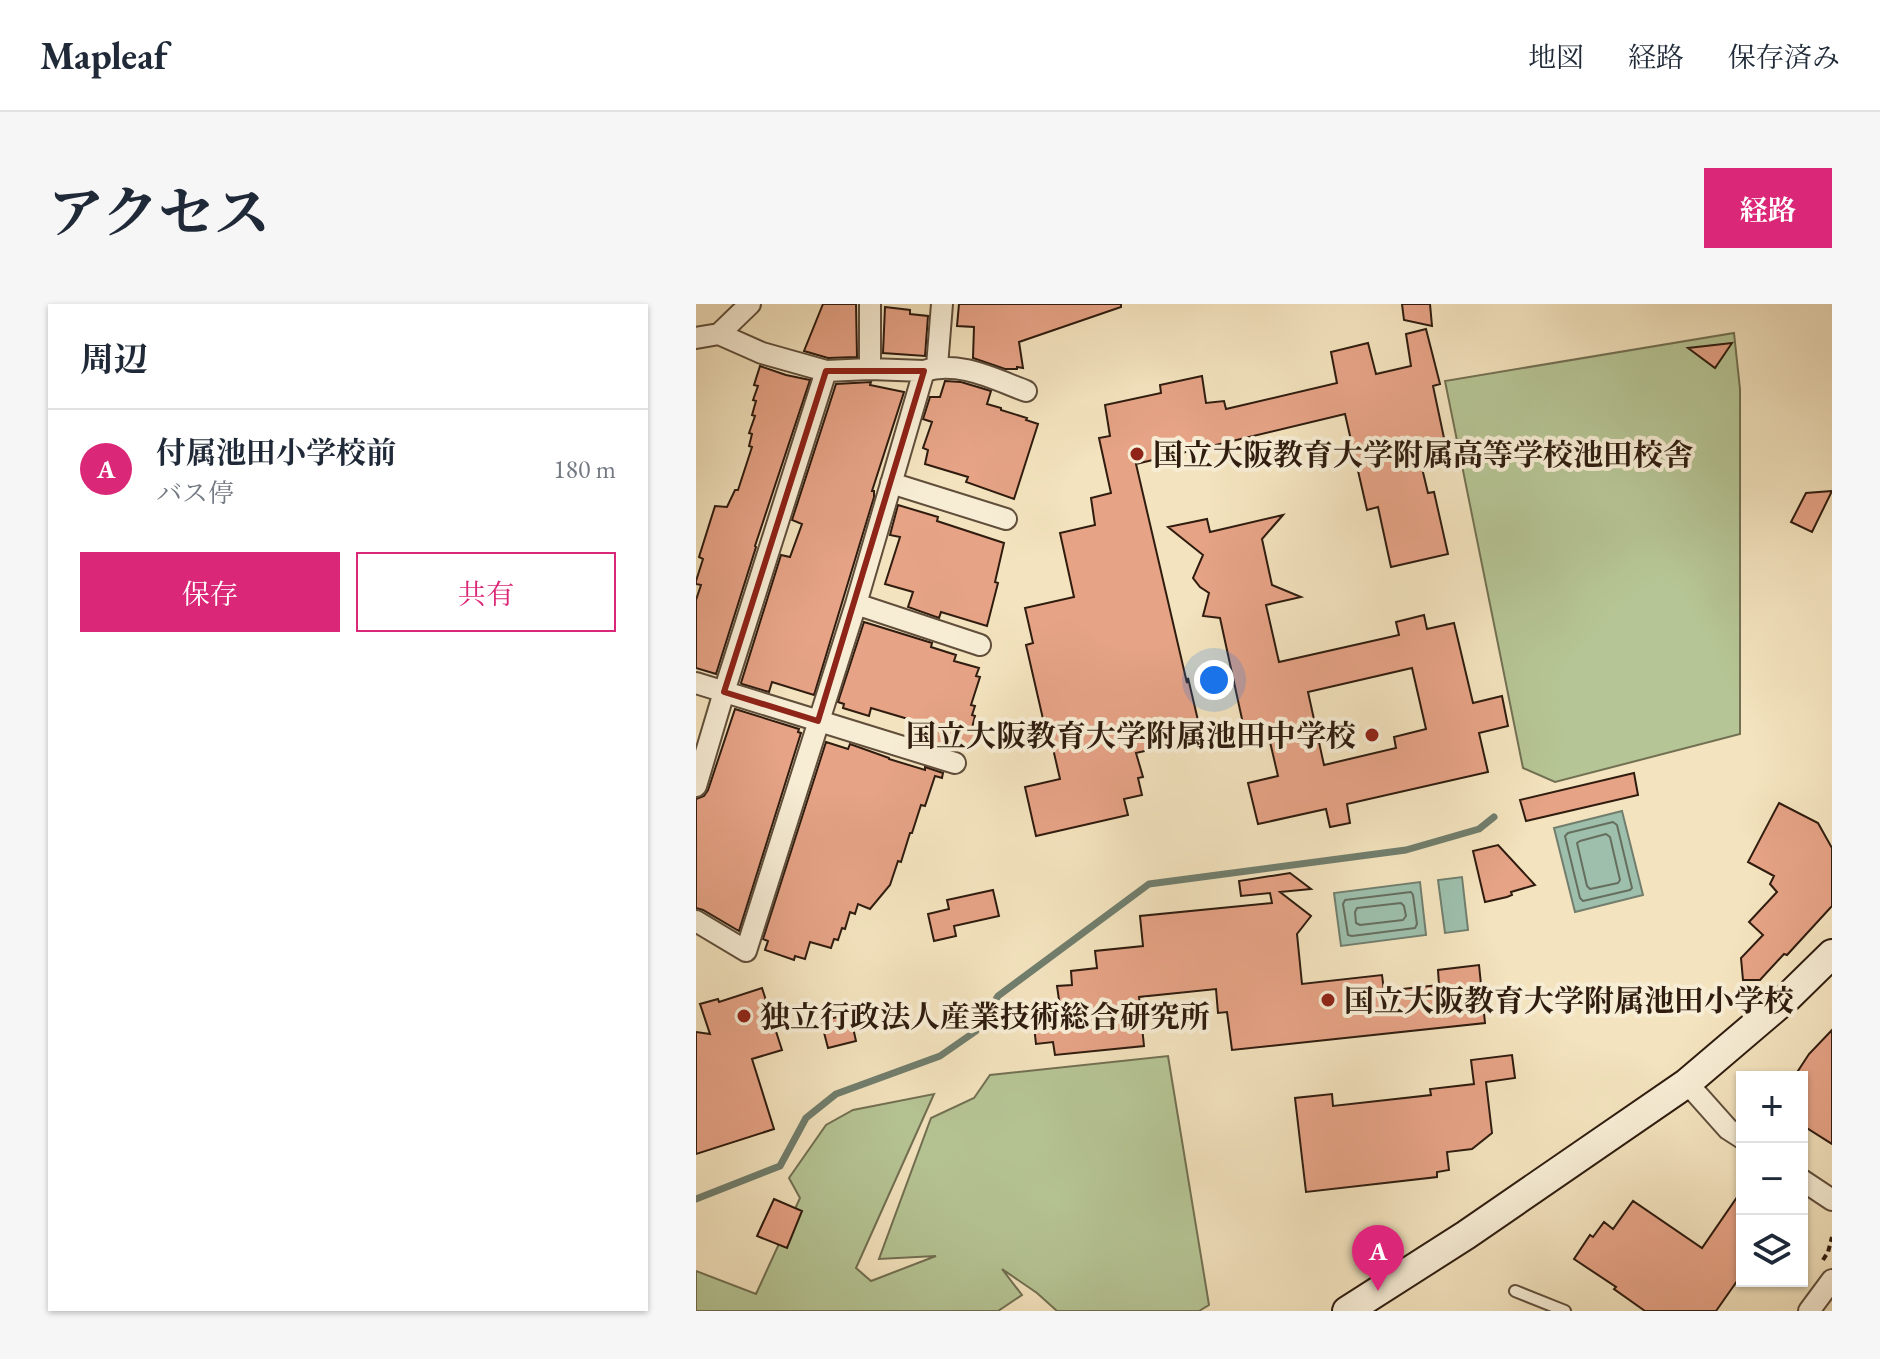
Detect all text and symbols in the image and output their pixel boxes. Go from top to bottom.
text: Mapleaf [40,31,167,80]
text: 地図 [1528,39,1584,75]
text: 経路 [1628,39,1684,75]
text: 保存済み [1728,39,1840,75]
button: 経路 [1704,168,1832,248]
text: アクセス [48,176,270,249]
text: 周辺 [80,337,148,381]
text: 付属池田小学校前 [156,433,396,472]
place label: 国立大阪教育大学附属高等学校池田校舎 [1153,435,1693,474]
marker: 国立大阪教育大学附属高等学校池田校舎 [1128,445,1146,463]
text: A [97,452,115,486]
text: 180 m [553,452,616,486]
text: バス停 [156,476,234,510]
button: 保存 [80,552,340,632]
button: 共有 [356,552,616,632]
your location [1194,660,1234,700]
place label: 国立大阪教育大学附属池田中学校 [906,716,1356,755]
marker: 国立大阪教育大学附属池田中学校 [1363,726,1381,744]
place label: 国立大阪教育大学附属池田小学校 [1344,981,1794,1020]
marker: 国立大阪教育大学附属池田小学校 [1319,991,1337,1009]
place label: 独立行政法人産業技術総合研究所 [760,997,1210,1036]
marker: 独立行政法人産業技術総合研究所 [735,1007,753,1025]
map controls [1736,1071,1808,1287]
button: + [1736,1071,1808,1143]
button: − [1736,1143,1808,1215]
button: layers [1736,1215,1808,1287]
pin: A [1352,1225,1404,1291]

